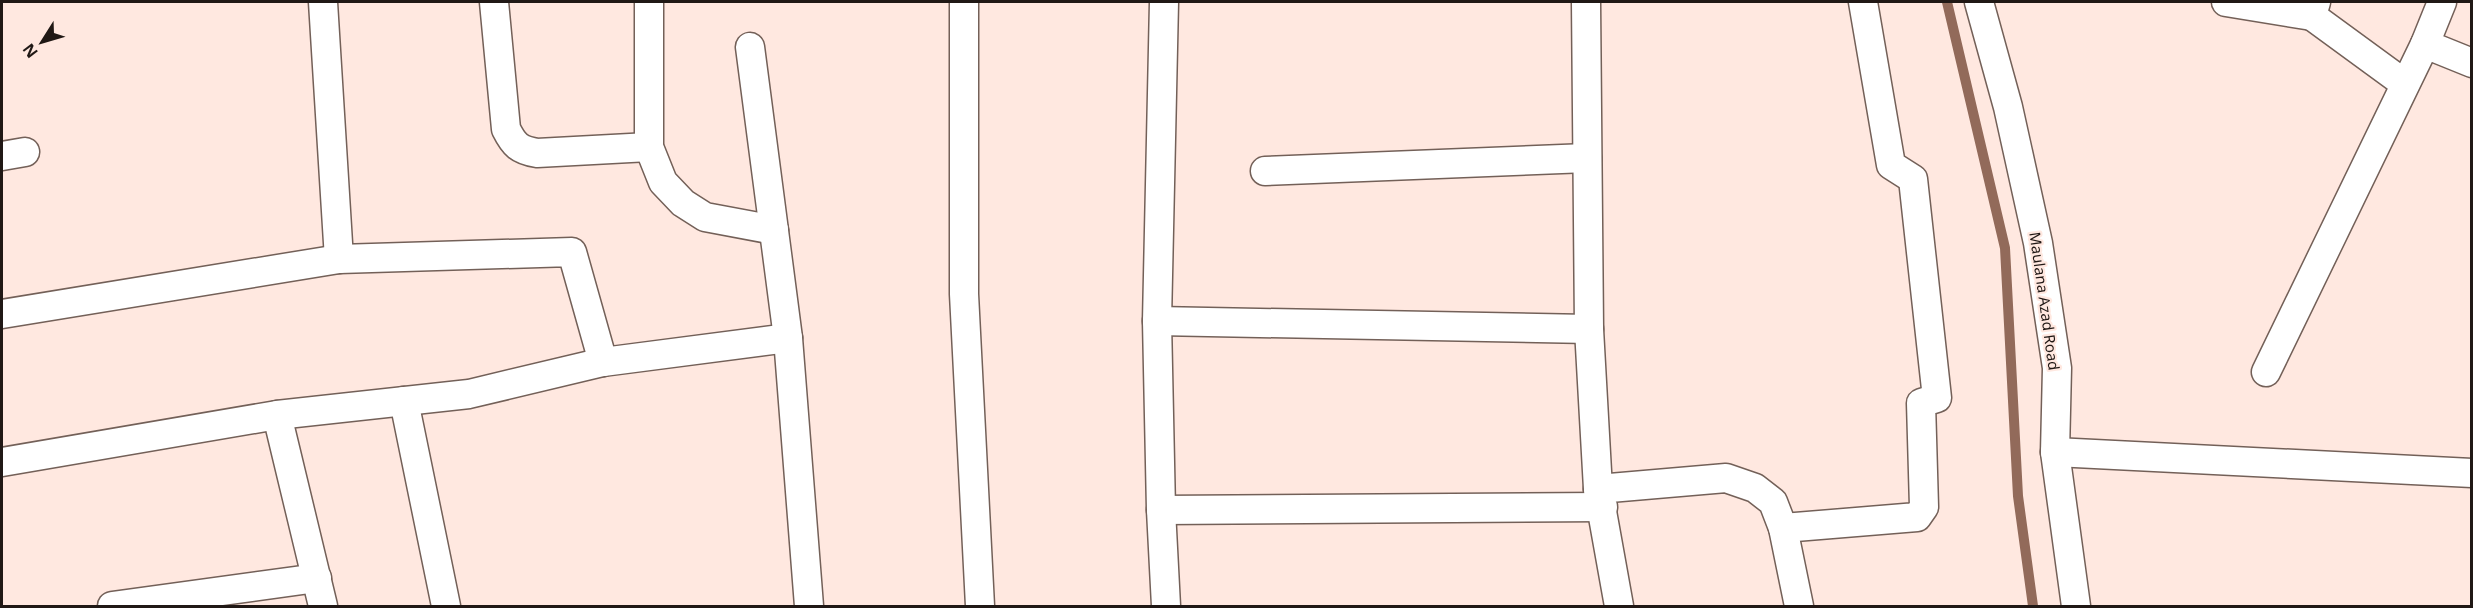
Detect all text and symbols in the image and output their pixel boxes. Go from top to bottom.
north arrow [12,12,72,72]
text: N [17,39,43,63]
street label: Maulana Azad Road [2025,231,2065,371]

